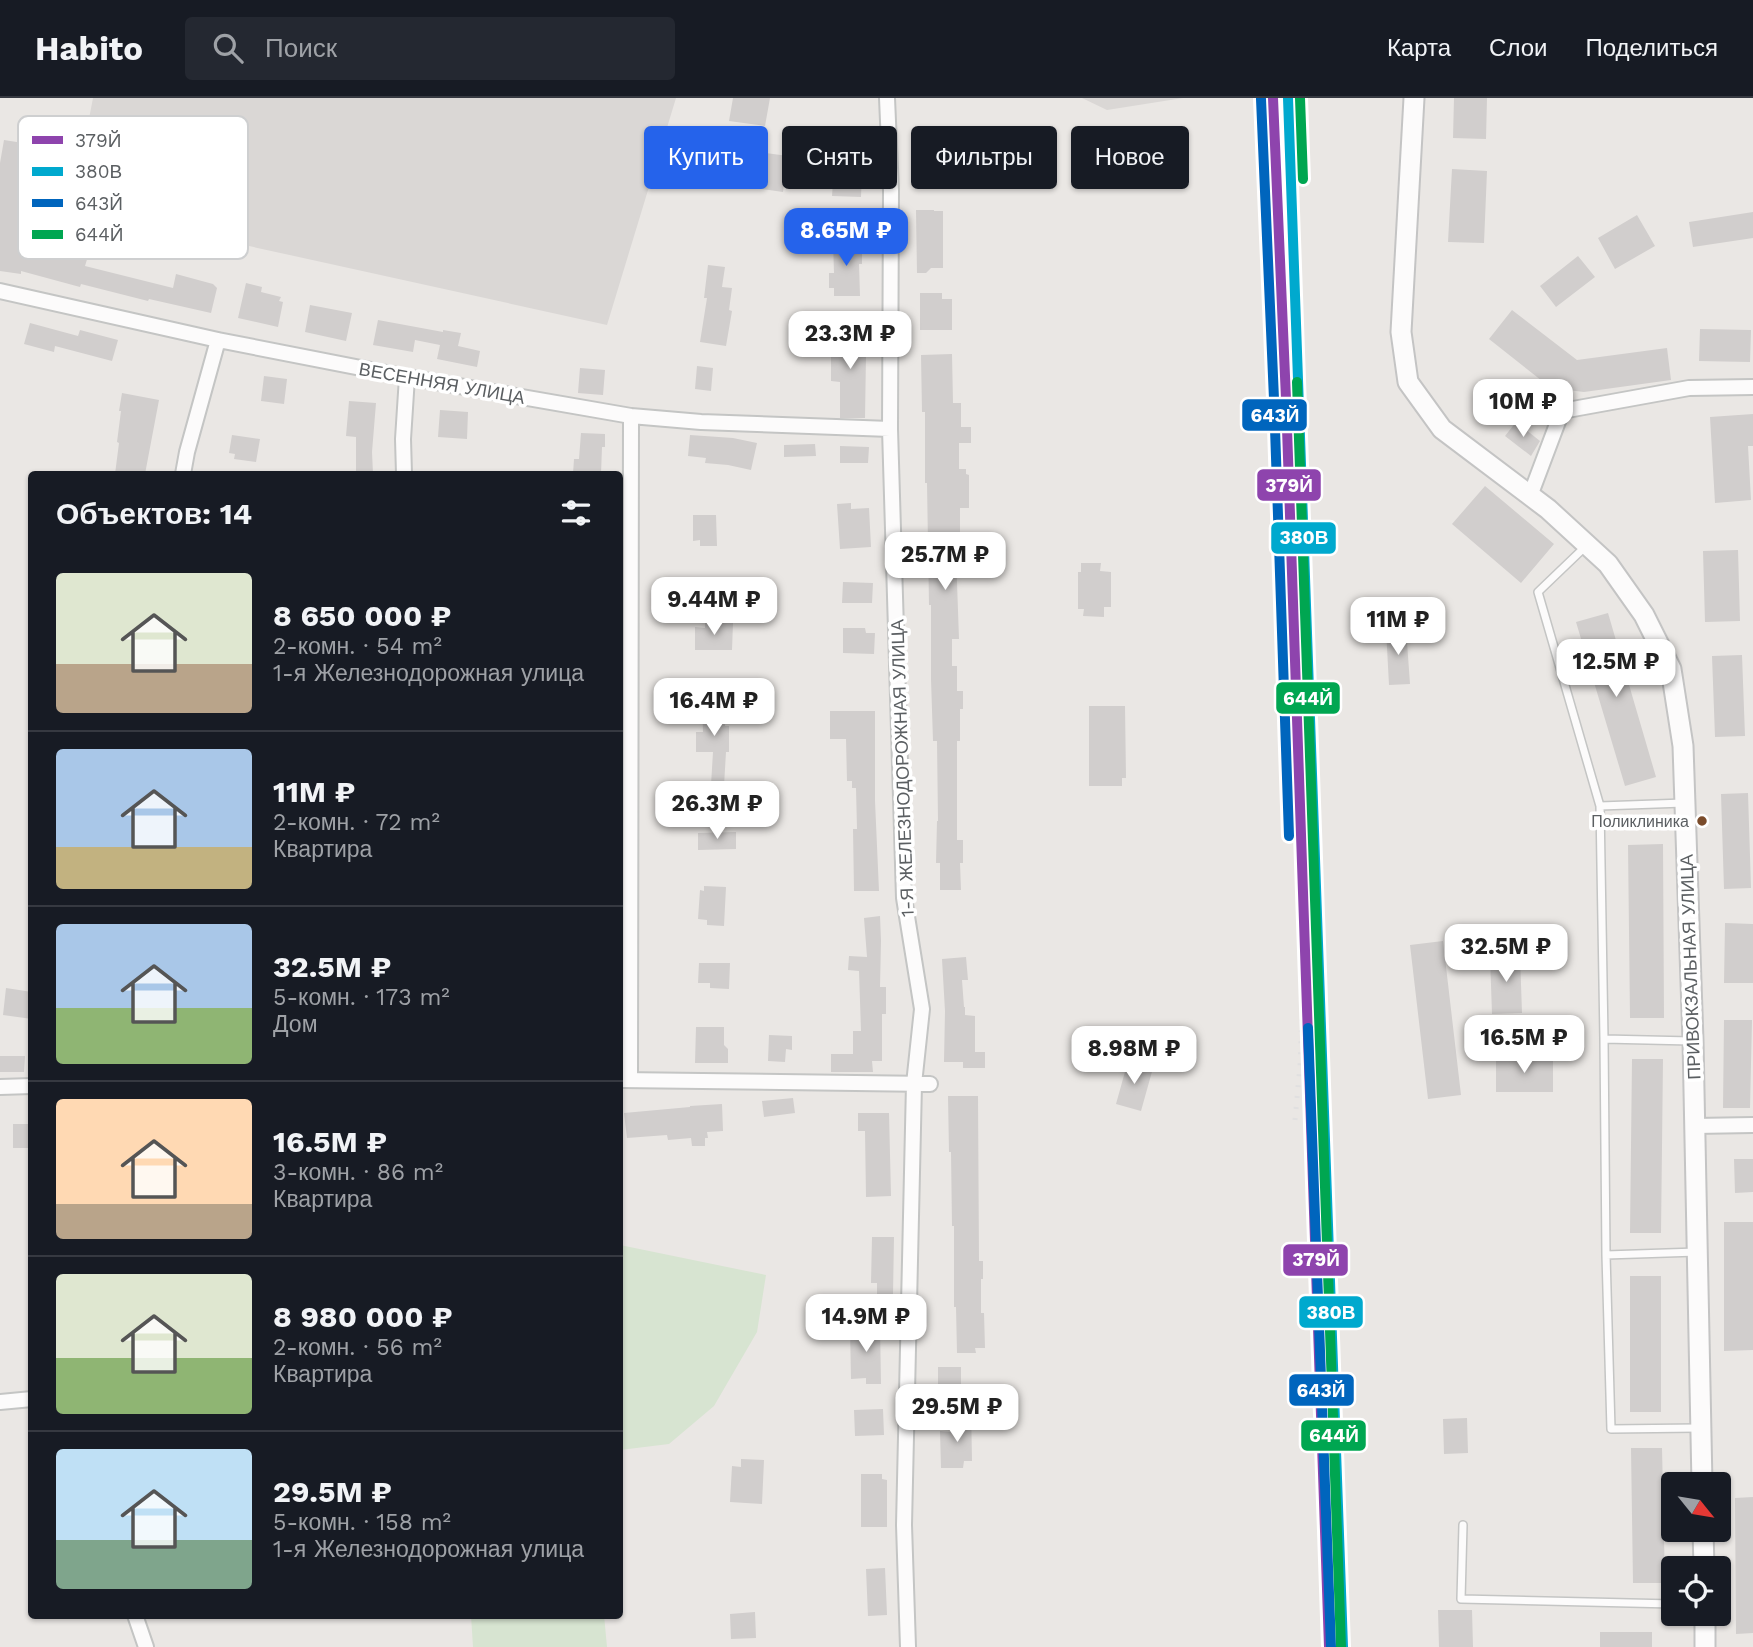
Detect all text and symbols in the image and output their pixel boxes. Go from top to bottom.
search box [185,17,675,80]
text: Habito [35,29,143,68]
icon: search [209,29,247,67]
text: Поиск [265,33,337,63]
text: Карта [1387,34,1451,62]
text: Слои [1489,34,1547,62]
text: Поделиться [1585,34,1718,62]
legend [18,116,248,259]
chip: Купить [644,126,768,189]
chip: Снять [782,126,897,189]
chip: Фильтры [911,126,1057,189]
chip: Новое [1071,126,1189,189]
text: 379Й [75,129,121,152]
text: 380В [75,160,122,183]
text: 643Й [75,192,123,215]
pin: 8.65M ₽ [781,208,911,268]
text: 8.65M ₽ [800,217,892,244]
text: 644Й [75,223,123,246]
pin: 23.3M ₽ [785,312,915,371]
text: 23.3M ₽ [805,320,896,347]
street label: ВЕСЕННЯЯ УЛИЦА [357,358,527,408]
pin: 10M ₽ [1474,380,1572,439]
text: 10M ₽ [1489,388,1557,415]
line badge: 643Й [1241,398,1308,432]
text: 643Й [1251,404,1299,427]
line badge: 379Й [1256,468,1322,502]
text: 379Й [1265,474,1313,497]
icon: filters [557,494,595,532]
text: Объектов: 14 [56,496,252,531]
line badge: 380В [1270,521,1337,555]
text: 380В [1279,526,1329,549]
pin: 25.7M ₽ [880,532,1010,592]
text: 25.7M ₽ [901,541,989,568]
pin: 9.44M ₽ [649,578,779,637]
text: 9.44M ₽ [667,586,761,613]
text: 8 650 000 ₽ [273,598,451,633]
pin: 11M ₽ [1349,598,1447,657]
icon: home [112,601,196,685]
text: 11M ₽ [1366,606,1430,633]
street label: 1-Я ЖЕЛЕЗНОДОРОЖНАЯ УЛИЦА [886,619,918,917]
text: 2-комн. · 54 m² [273,633,442,660]
pin: 12.5M ₽ [1551,640,1681,699]
text: 12.5M ₽ [1572,648,1660,675]
text: 1-я Железнодорожная улица [273,660,584,687]
pin: 16.4M ₽ [649,678,779,738]
line badge: 644Й [1275,681,1341,715]
text: 16.4M ₽ [670,687,758,714]
text: 644Й [1283,687,1333,710]
text: 11M ₽ [273,774,355,809]
icon: home [112,777,196,861]
pin: 26.3M ₽ [652,782,782,841]
text: 26.3M ₽ [671,790,763,817]
text: 2-комн. · 72 m² [273,809,440,836]
place label: Поликлиника [1591,812,1689,831]
marker: Поликлиника [1695,814,1709,828]
text: Квартира [273,836,372,863]
street label: ПРИВОКЗАЛЬНАЯ УЛИЦА [1676,854,1704,1080]
pin: 32.5M ₽ [1441,924,1571,984]
text: 32.5M ₽ [1461,933,1551,960]
text: 32.5M ₽ [273,949,391,984]
icon: home [112,952,196,1036]
text: 5-комн. · 173 m² [273,984,450,1011]
text: Дом [273,1011,317,1038]
pin: 16.5M ₽ [1459,1016,1589,1075]
text: 16.5M ₽ [1480,1024,1568,1051]
pin: 8.98M ₽ [1069,1026,1199,1086]
text: 8.98M ₽ [1087,1035,1181,1062]
text: 16.5M ₽ [273,1124,387,1159]
icon: home [112,1127,196,1211]
text: 3-комн. · 86 m² [273,1159,443,1186]
text: Квартира [273,1186,372,1213]
line badge: 379Й [1282,1243,1349,1277]
text: 379Й [1292,1248,1340,1271]
pin: 14.9M ₽ [801,1294,931,1354]
line badge: 380В [1298,1295,1364,1329]
text: 8 980 000 ₽ [273,1299,453,1334]
text: 380В [1306,1301,1356,1324]
icon: home [112,1302,196,1386]
text: 14.9M ₽ [822,1303,910,1330]
text: 2-комн. · 56 m² [273,1334,442,1361]
text: Квартира [273,1361,372,1388]
line badge: 643Й [1288,1373,1355,1407]
text: 643Й [1297,1379,1345,1402]
pin: 29.5M ₽ [892,1384,1022,1444]
text: 29.5M ₽ [911,1393,1003,1420]
line badge: 644Й [1300,1419,1367,1452]
text: 644Й [1309,1424,1359,1447]
north arrow [1661,1472,1731,1542]
map controls [1661,1472,1731,1626]
text: 29.5M ₽ [273,1474,392,1509]
icon: home [112,1477,196,1561]
text: 5-комн. · 158 m² [273,1509,451,1536]
text: 1-я Железнодорожная улица [273,1536,584,1563]
button: locate [1661,1556,1731,1626]

